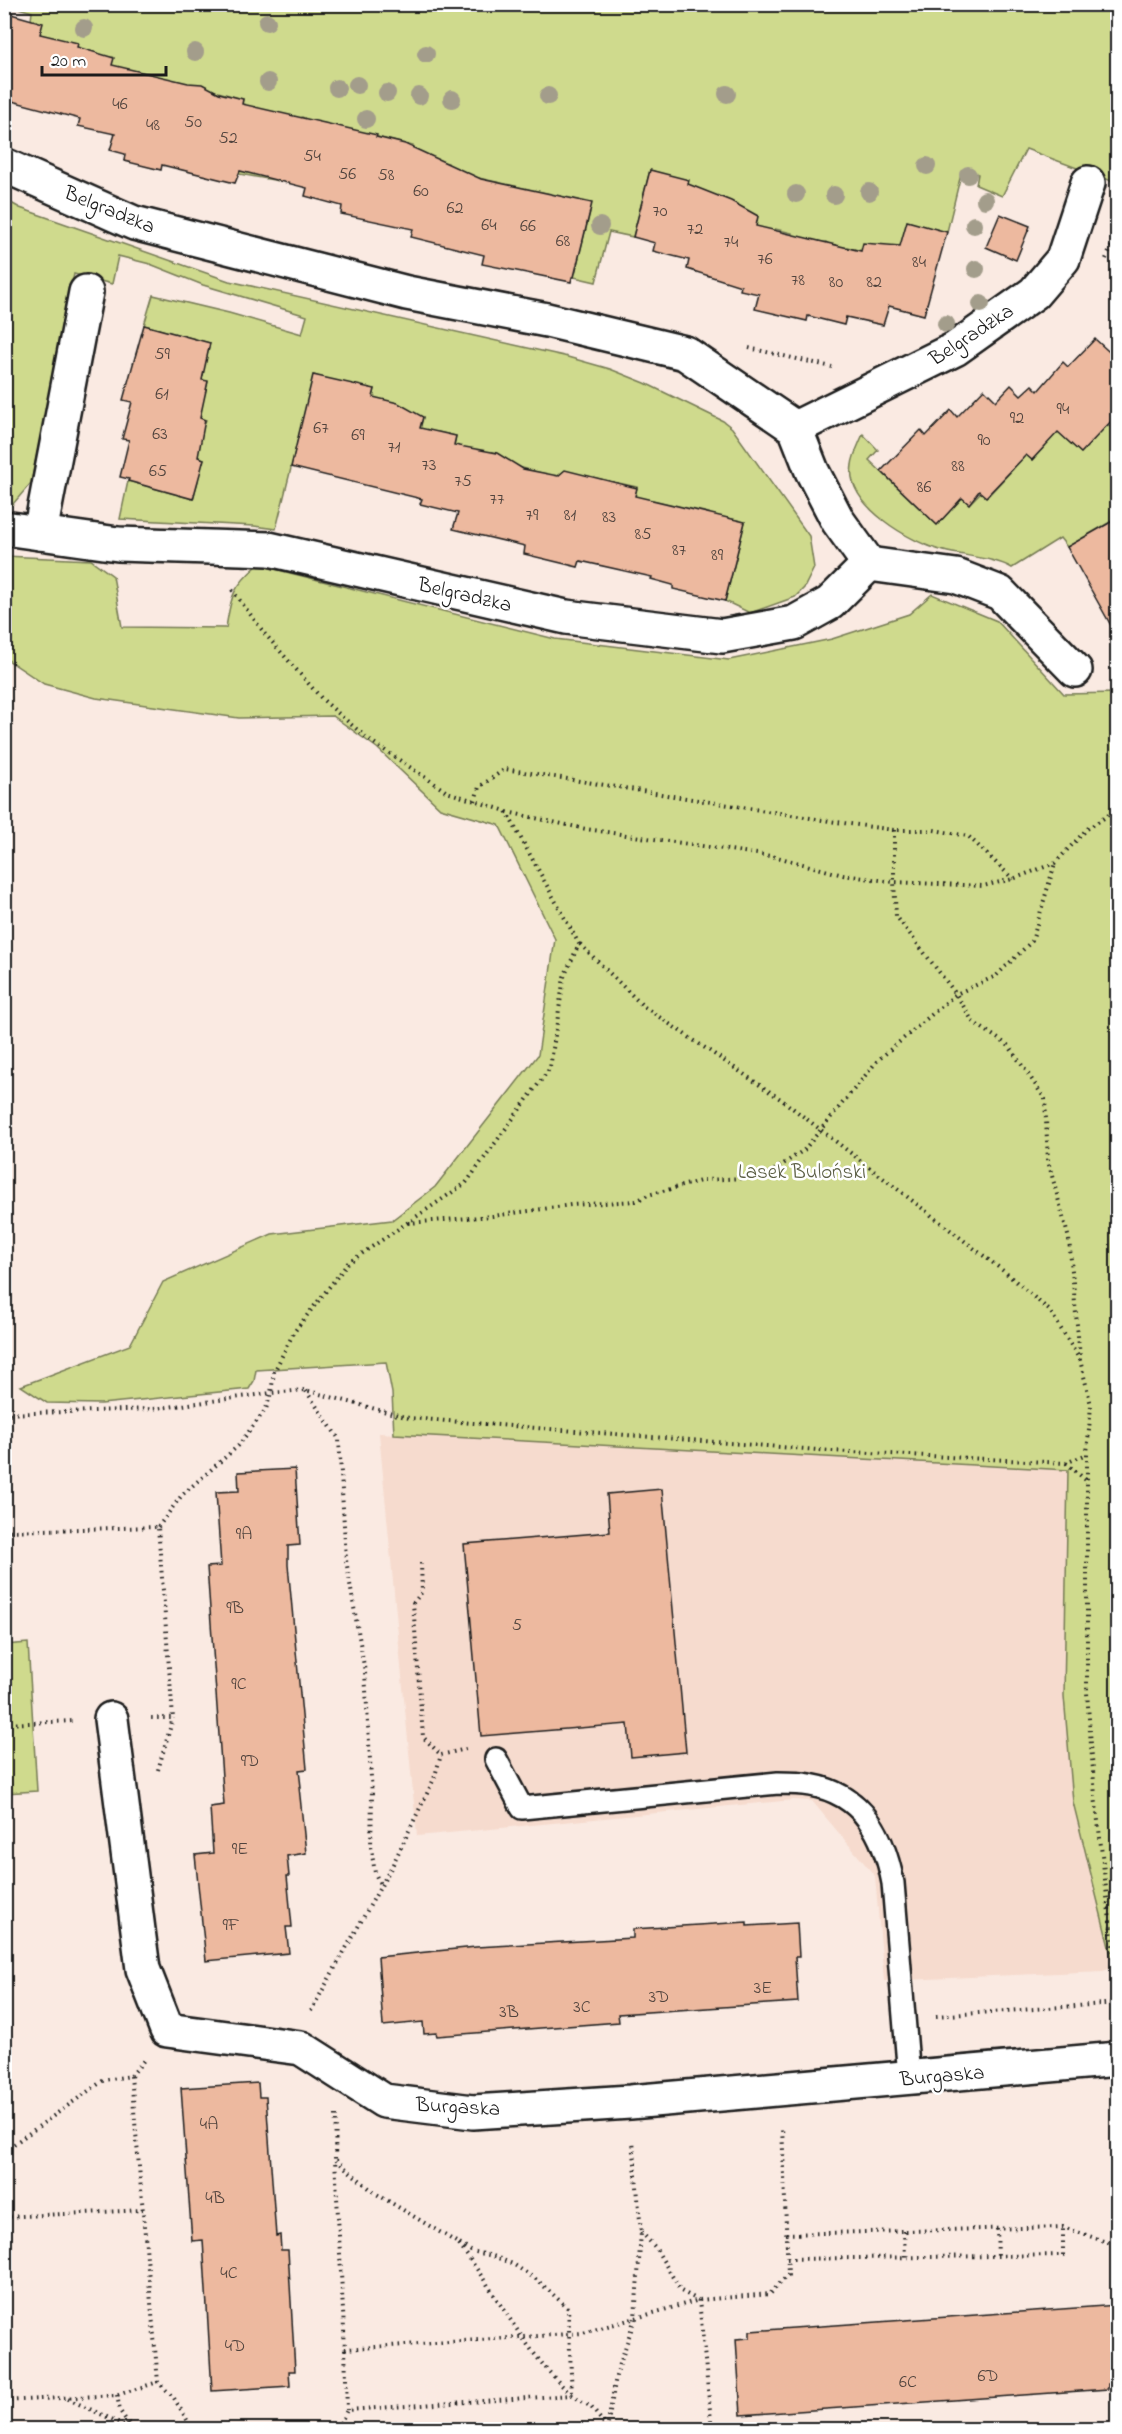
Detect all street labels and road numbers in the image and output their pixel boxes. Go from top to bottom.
street label: Belgradzka [58,179,159,245]
street label: Belgradzka [923,297,1021,376]
street label: Belgradzka [413,570,514,623]
street label: Burgaska [898,2058,986,2098]
street label: Burgaska [414,2091,501,2127]

